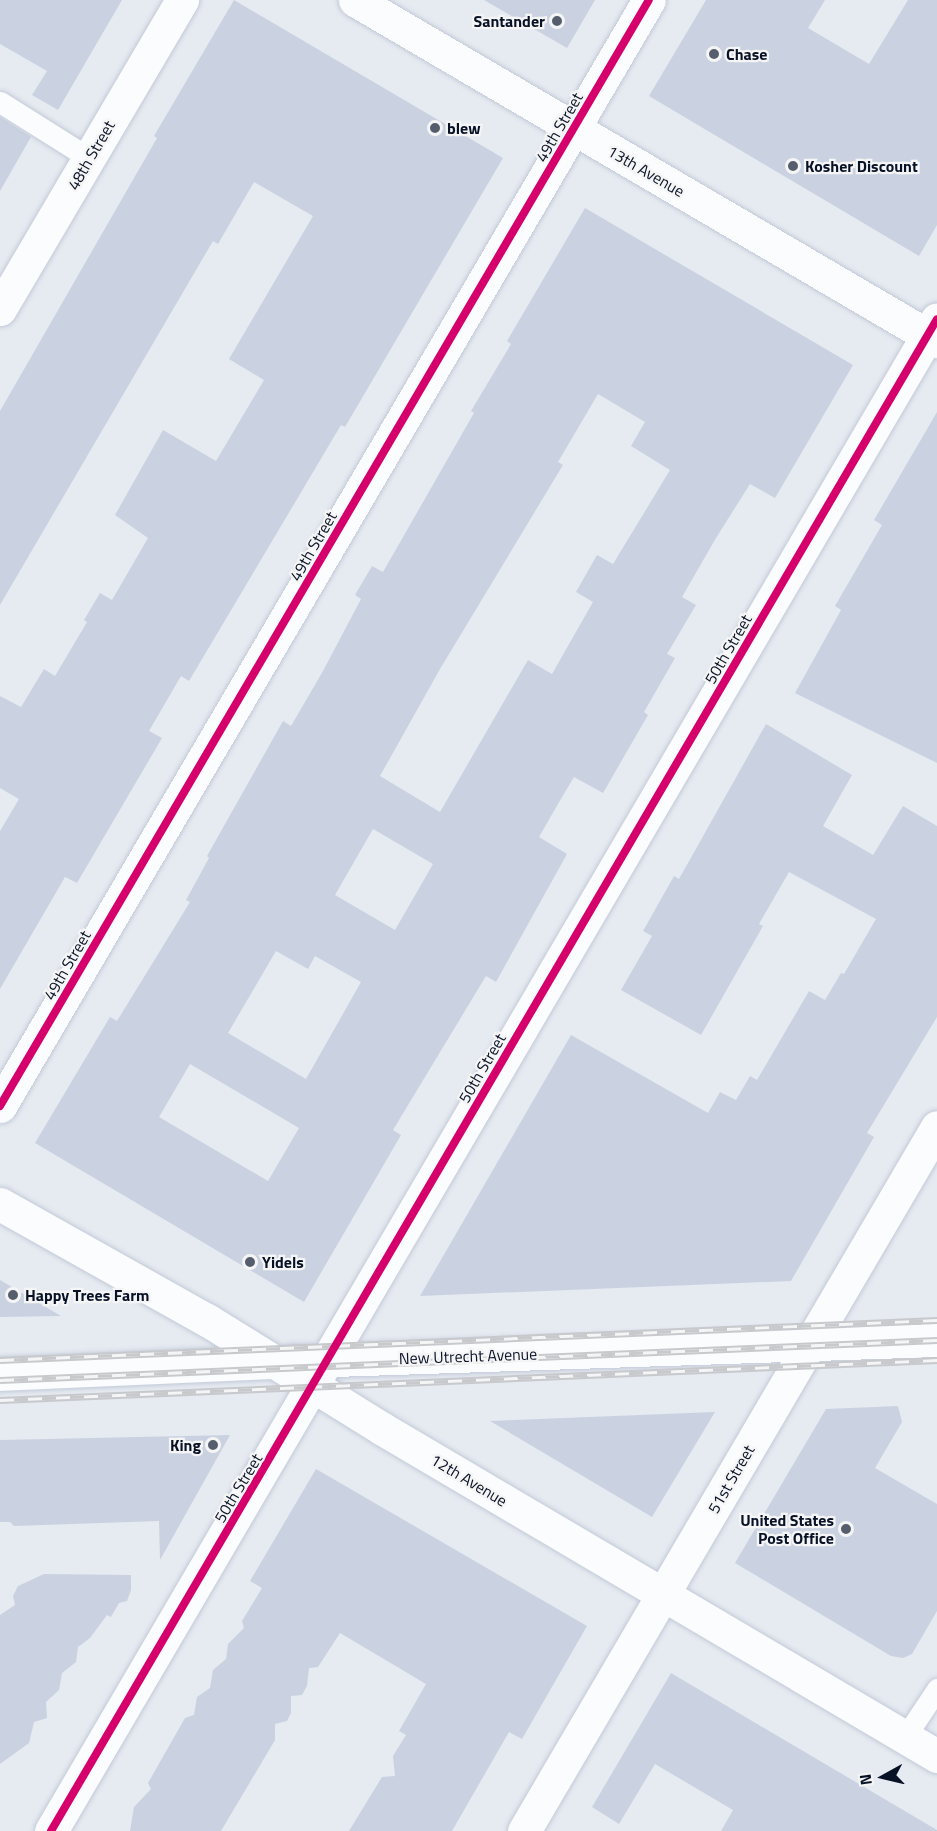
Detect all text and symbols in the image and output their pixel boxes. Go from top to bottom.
place label: Santander [474,11,545,31]
marker: Santander [550,14,564,28]
place label: Chase [726,44,767,64]
marker: Chase [707,47,721,61]
street label: 49th Street [531,89,587,165]
street label: 48th Street [63,117,119,193]
place label: blew [447,118,481,138]
marker: blew [428,121,442,135]
street label: 13th Avenue [604,141,688,201]
place label: Kosher Discount [805,156,918,176]
marker: Kosher Discount [786,159,800,173]
street label: 49th Street [285,508,341,584]
street label: 50th Street [700,611,756,687]
street label: 49th Street [39,927,95,1003]
street label: 50th Street [454,1030,510,1106]
place label: Yidels [262,1252,304,1272]
marker: Yidels [243,1255,257,1269]
place label: Happy Trees Farm [25,1285,150,1305]
marker: Happy Trees Farm [6,1288,20,1302]
street label: New Utrecht Avenue [398,1344,538,1368]
place label: King [170,1435,201,1455]
marker: King [206,1438,220,1452]
street label: 51st Street [704,1441,758,1517]
street label: 50th Street [210,1450,266,1526]
street label: 12th Avenue [427,1450,511,1510]
place label: United States Post Office [740,1510,834,1548]
marker: United States Post Office [839,1522,853,1536]
north arrow [853,1747,913,1807]
text: N [853,1772,878,1787]

